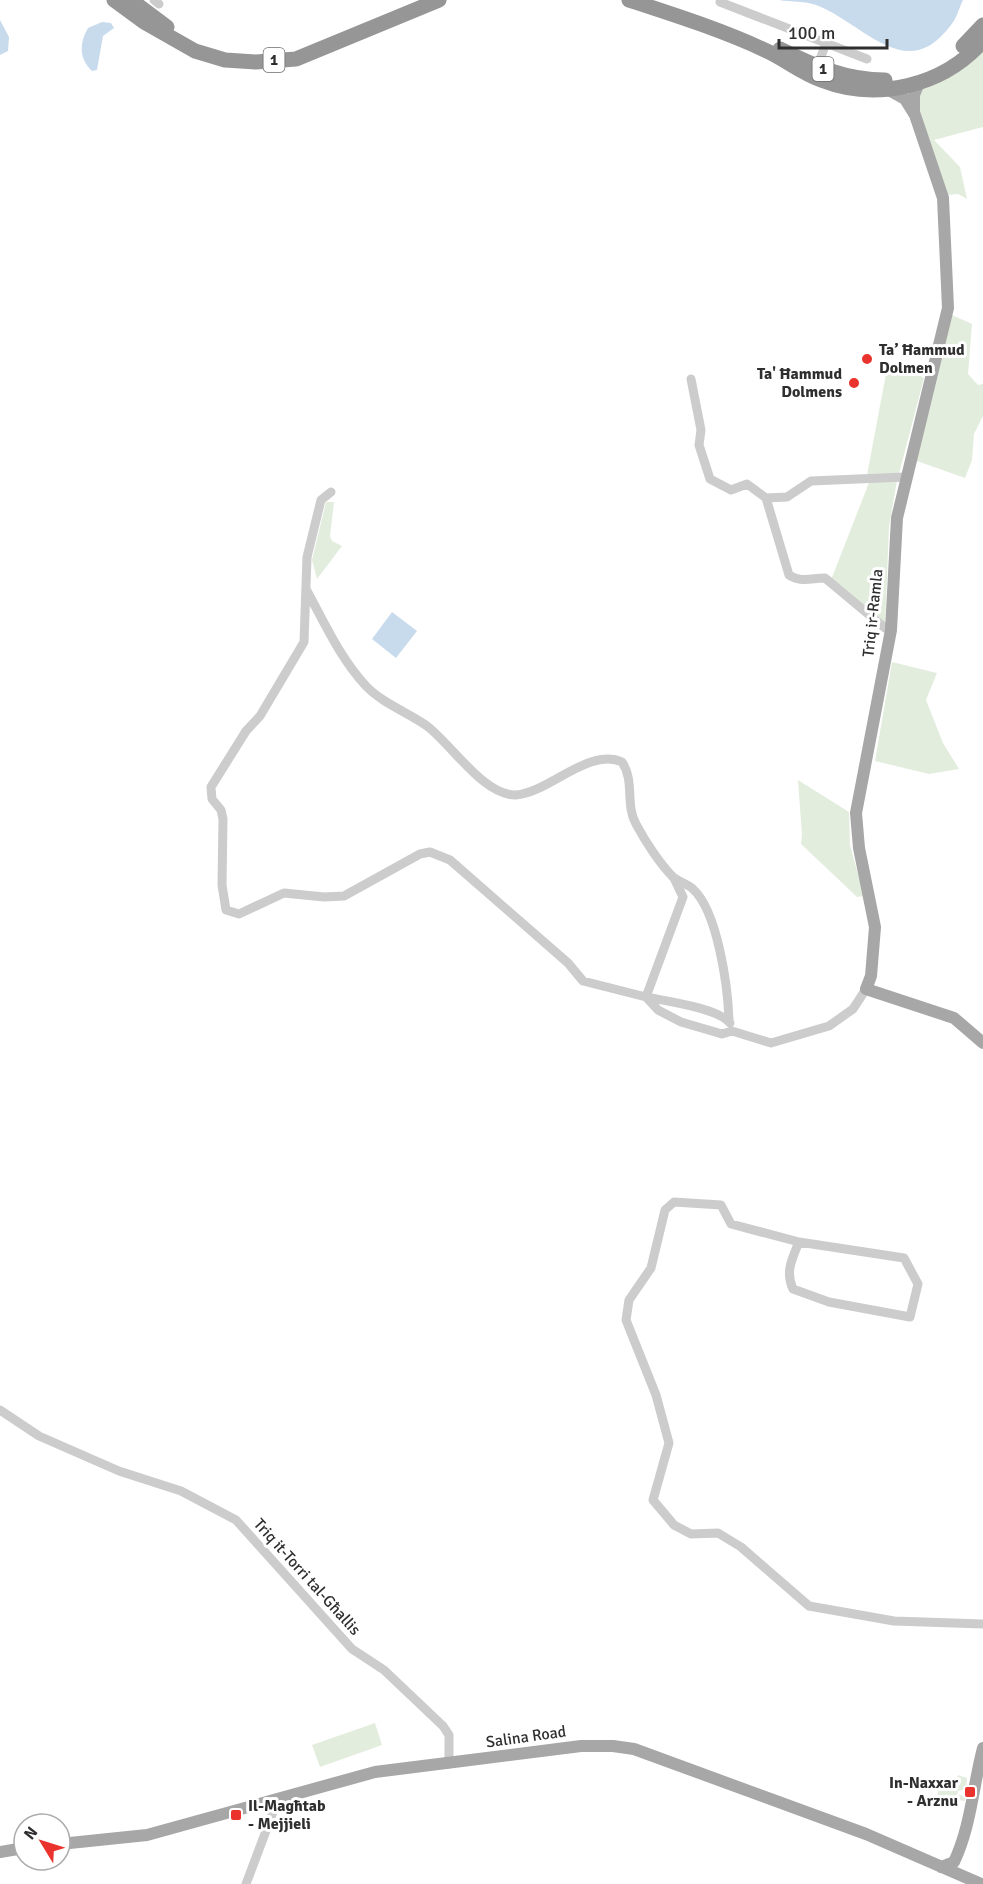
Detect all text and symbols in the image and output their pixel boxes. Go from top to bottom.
scale bar [779,12,887,50]
text: 100 m [788,22,835,44]
road number: 1 [264,48,284,72]
road number: 1 [812,57,834,81]
place label: Ta’ Ħammud Dolmen [879,340,965,378]
marker: Ta’ Ħammud Dolmen [860,352,874,366]
place label: Ta' Ħammud Dolmens [757,364,842,402]
marker: Ta' Ħammud Dolmens [847,376,861,390]
street label: Triq ir-Ramla [858,568,888,658]
street label: Triq it-Torri tal-Għallis [249,1514,365,1640]
street label: Salina Road [485,1721,567,1753]
place label: In-Naxxar - Arznu [889,1773,959,1811]
marker: In-Naxxar - Arznu [963,1785,977,1799]
place label: Il-Magħtab - Mejjieli [248,1796,326,1834]
marker: Il-Magħtab - Mejjieli [229,1808,243,1822]
north arrow [12,1812,72,1872]
text: N [20,1823,42,1844]

